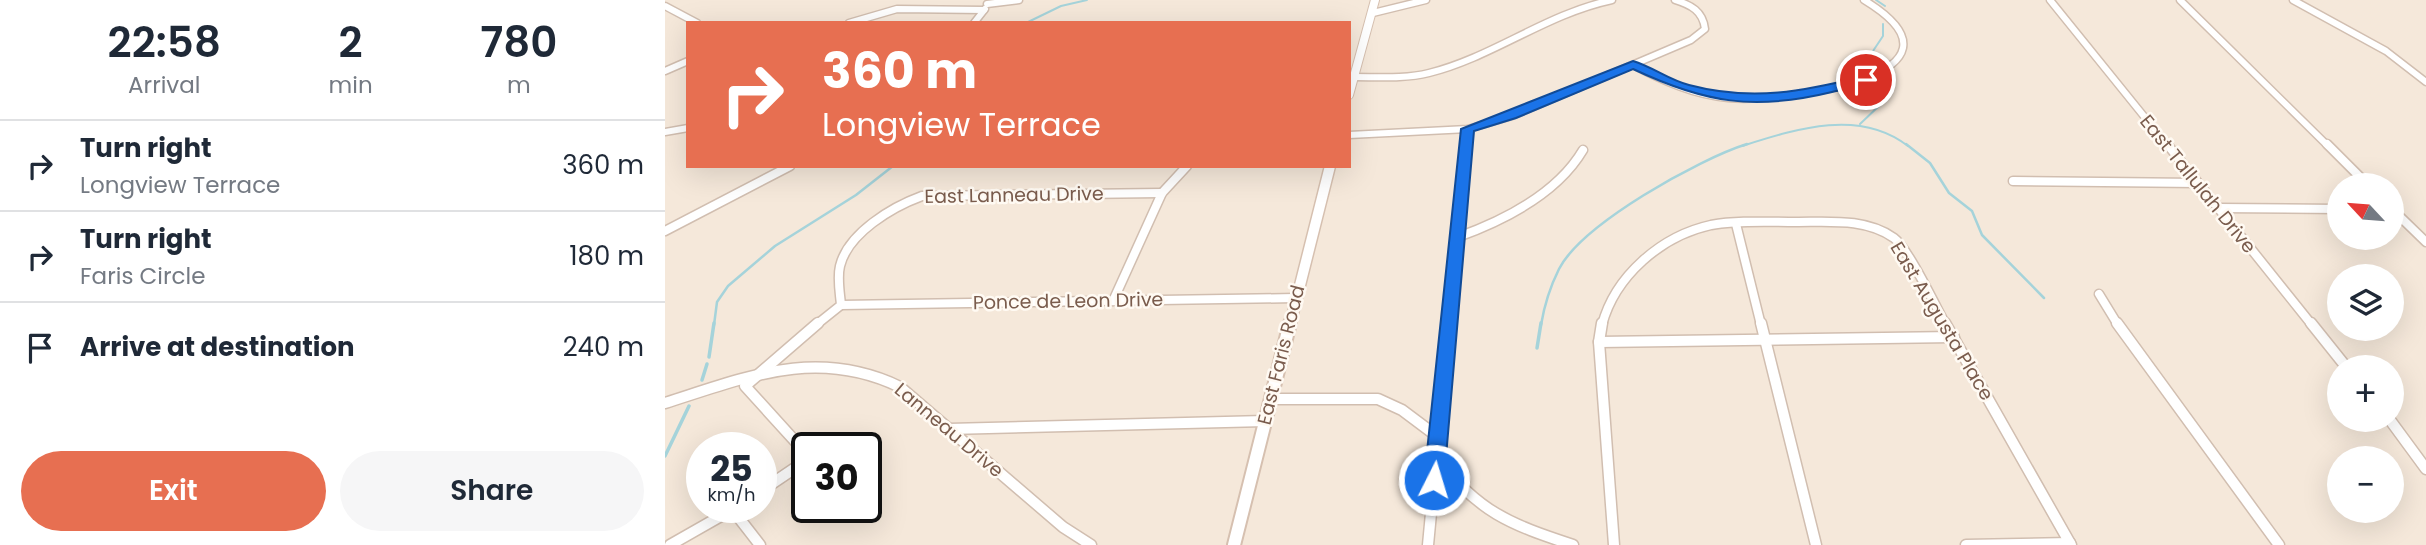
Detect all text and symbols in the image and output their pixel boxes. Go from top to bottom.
text: 22:58 [108,13,221,72]
text: 2 [339,13,363,72]
text: 780 [480,13,557,72]
text: 360 m [822,37,977,105]
icon: right [707,49,798,140]
pin [1836,50,1896,110]
icon: arrive [1847,61,1885,99]
text: Arrival [128,69,200,101]
text: min [329,69,373,101]
text: m [507,69,531,101]
text: Longview Terrace [822,102,1101,147]
street label: East Tallulah Drive [2134,109,2262,259]
text: Turn right [80,130,212,166]
icon: right [21,147,59,185]
text: 360 m [562,147,644,183]
text: Longview Terrace [80,169,280,201]
north arrow [2327,173,2405,250]
map controls [2327,173,2404,523]
street label: East Lanneau Drive [924,180,1104,210]
text: Turn right [80,221,212,257]
street label: East Augusta Place [1884,236,2000,406]
icon: right [21,238,59,276]
text: 180 m [569,238,644,274]
text: Faris Circle [80,260,205,292]
button: layers [2327,264,2404,341]
street label: East Faris Road [1251,282,1311,428]
street label: Ponce de Leon Drive [973,286,1163,316]
icon: arrive [21,329,59,367]
text: Arrive at destination [80,329,355,365]
text: 240 m [563,329,644,365]
button: + [2327,355,2404,432]
street label: Lanneau Drive [889,376,1009,484]
speed limit sign: 30 [791,432,882,523]
position arrow [1397,443,1471,517]
text: 25 [710,444,753,493]
button: − [2327,446,2404,523]
button: Exit [21,451,326,531]
button: Share [340,451,644,531]
text: km/h [708,482,755,507]

